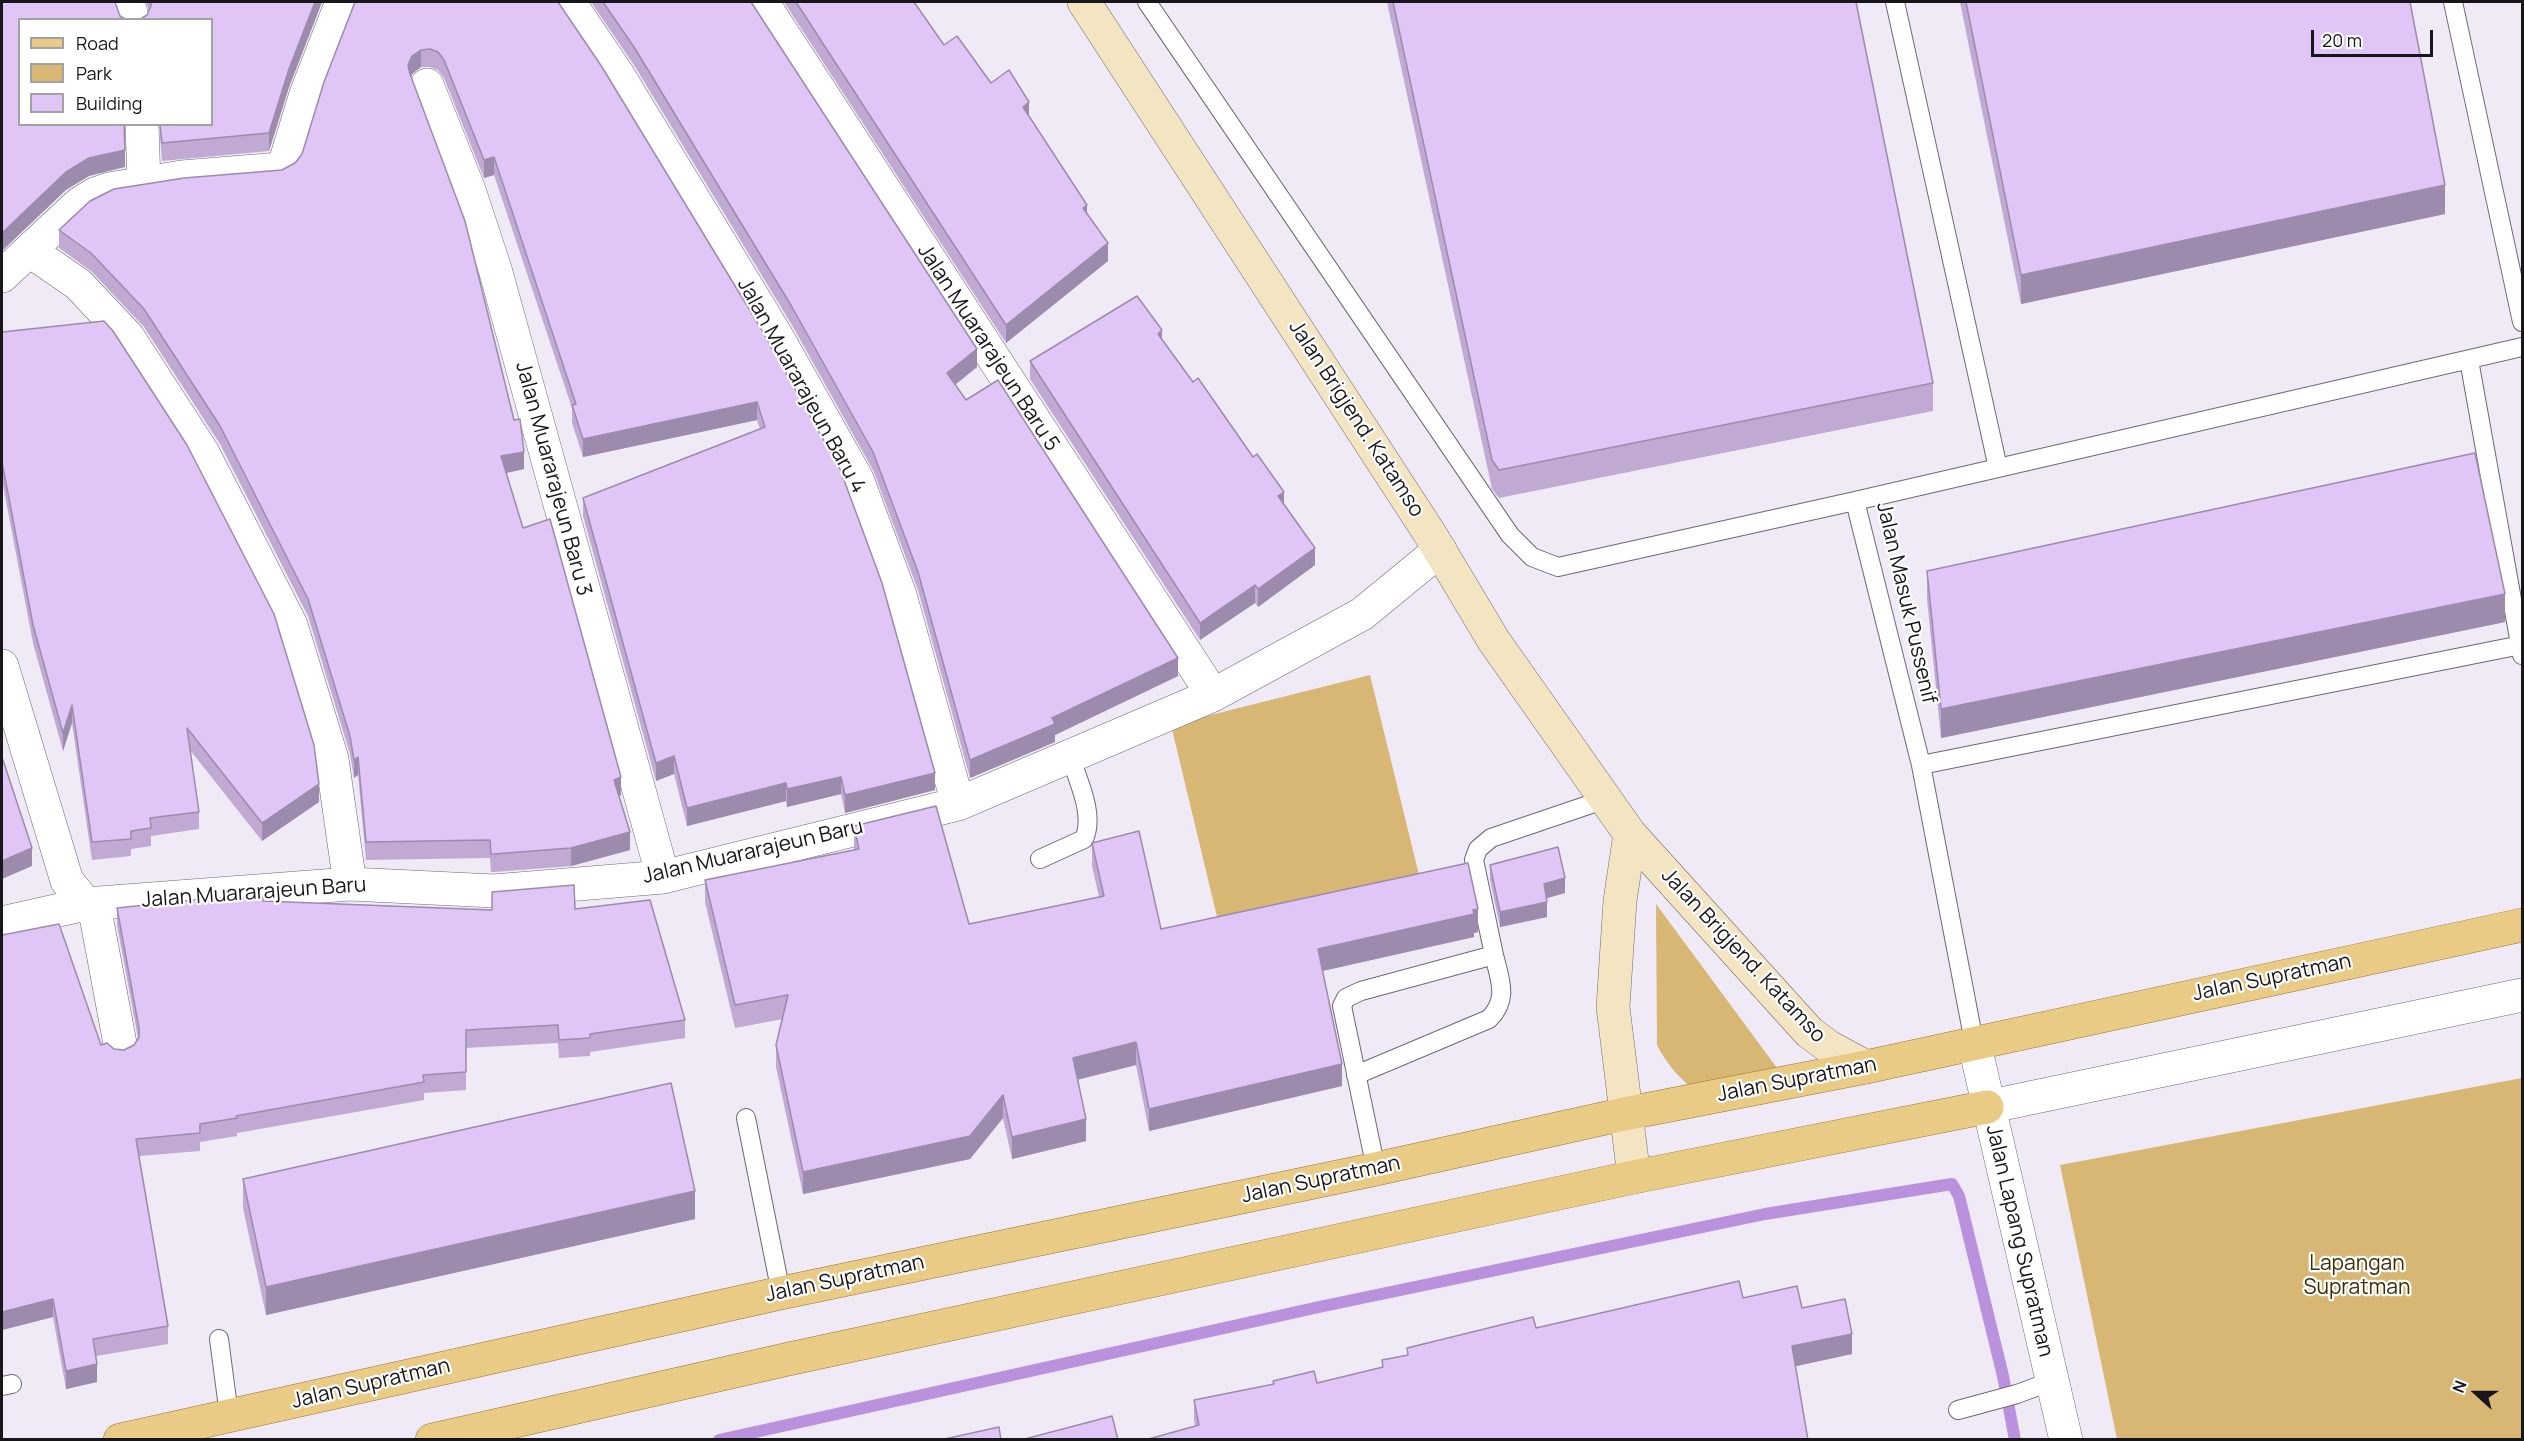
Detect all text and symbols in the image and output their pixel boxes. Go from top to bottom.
legend [18,18,213,126]
scale bar [2314,18,2436,56]
text: 20 m [2322,28,2362,52]
text: Road [76,31,119,55]
text: Park [76,61,112,85]
text: Building [76,91,142,115]
street label: Jalan Muararajeun Baru 5 [912,240,1064,456]
street label: Jalan Muararajeun Baru 4 [731,274,871,498]
street label: Jalan Brigjend. Katamso [1283,316,1429,522]
street label: Jalan Muararajeun Baru 3 [510,359,596,599]
street label: Jalan Masuk Pussenif [1871,500,1941,706]
street label: Jalan Muararajeun Baru [640,814,866,890]
street label: Jalan Brigjend. Katamso [1656,863,1830,1049]
street label: Jalan Muararajeun Baru [141,873,367,913]
street label: Jalan Supratman [2190,949,2354,1007]
street label: Jalan Supratman [1715,1052,1879,1108]
street label: Jalan Lapang Supratman [1980,1123,2058,1359]
street label: Jalan Supratman [1239,1151,1403,1209]
street label: Jalan Supratman [763,1250,927,1308]
park label: Lapangan Supratman [2303,1251,2411,1301]
street label: Jalan Supratman [289,1354,453,1414]
north arrow [2446,1363,2506,1423]
text: N [2447,1377,2472,1396]

